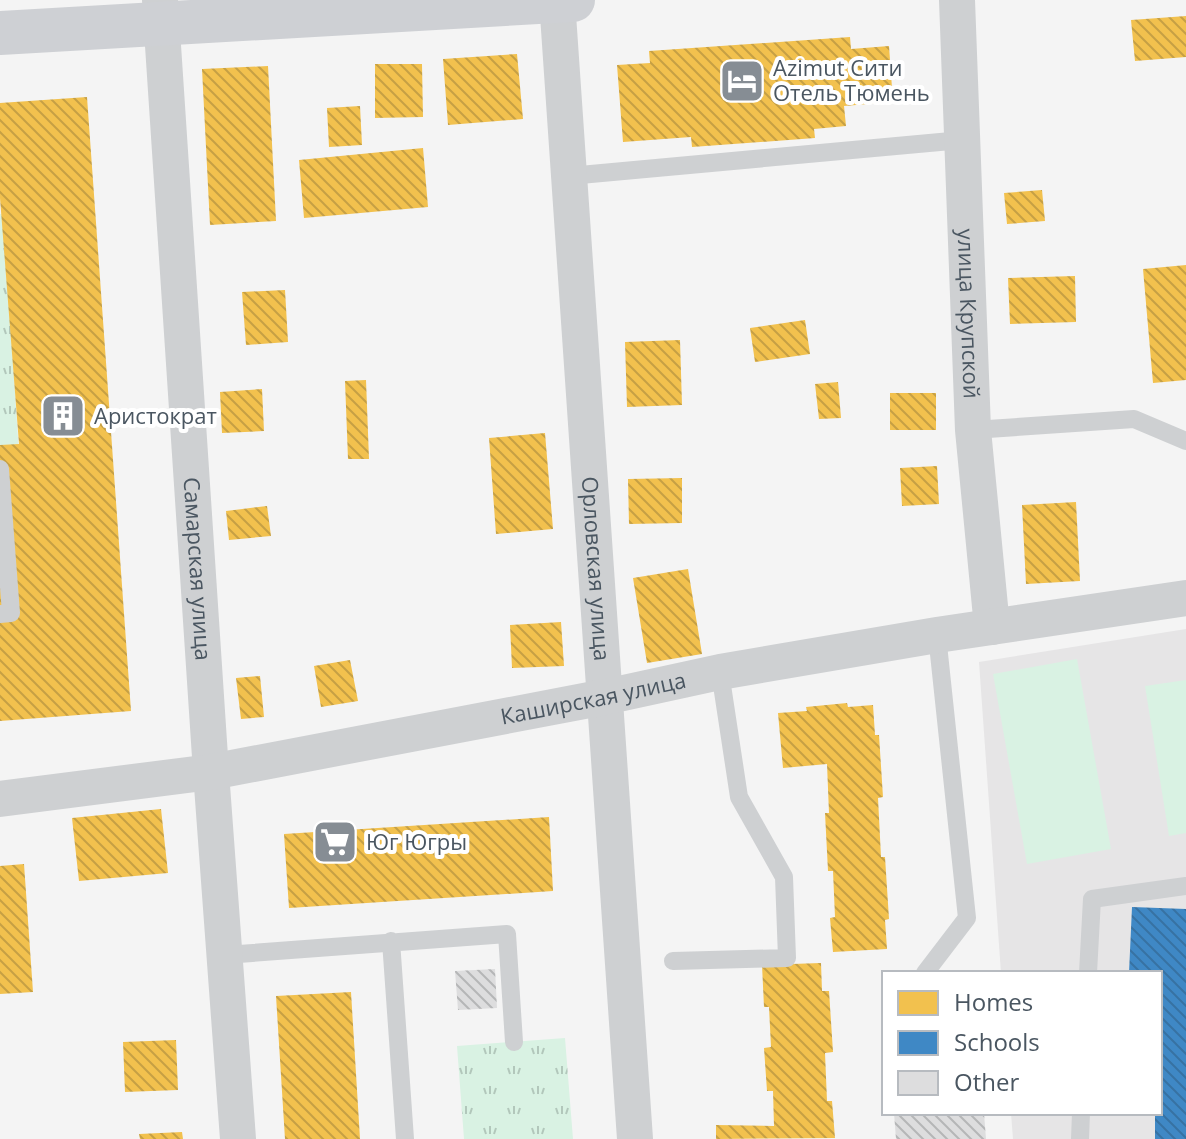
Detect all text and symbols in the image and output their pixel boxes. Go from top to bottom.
place label: Azimut Сити Отель Тюмень [773,52,930,107]
hotel icon: Azimut Сити Отель Тюмень [718,57,766,105]
street label: улица Крупской [952,228,988,399]
building icon: Аристократ [39,392,87,440]
place label: Аристократ [94,400,217,430]
street label: Орловская улица [576,475,618,662]
street label: Самарская улица [178,476,220,661]
street label: Каширская улица [498,664,689,731]
supermarket icon: Юг Югры [311,818,359,866]
place label: Юг Югры [366,826,467,856]
legend [882,971,1162,1115]
text: Homes [954,985,1033,1018]
text: Schools [954,1025,1040,1058]
text: Other [954,1065,1019,1098]

